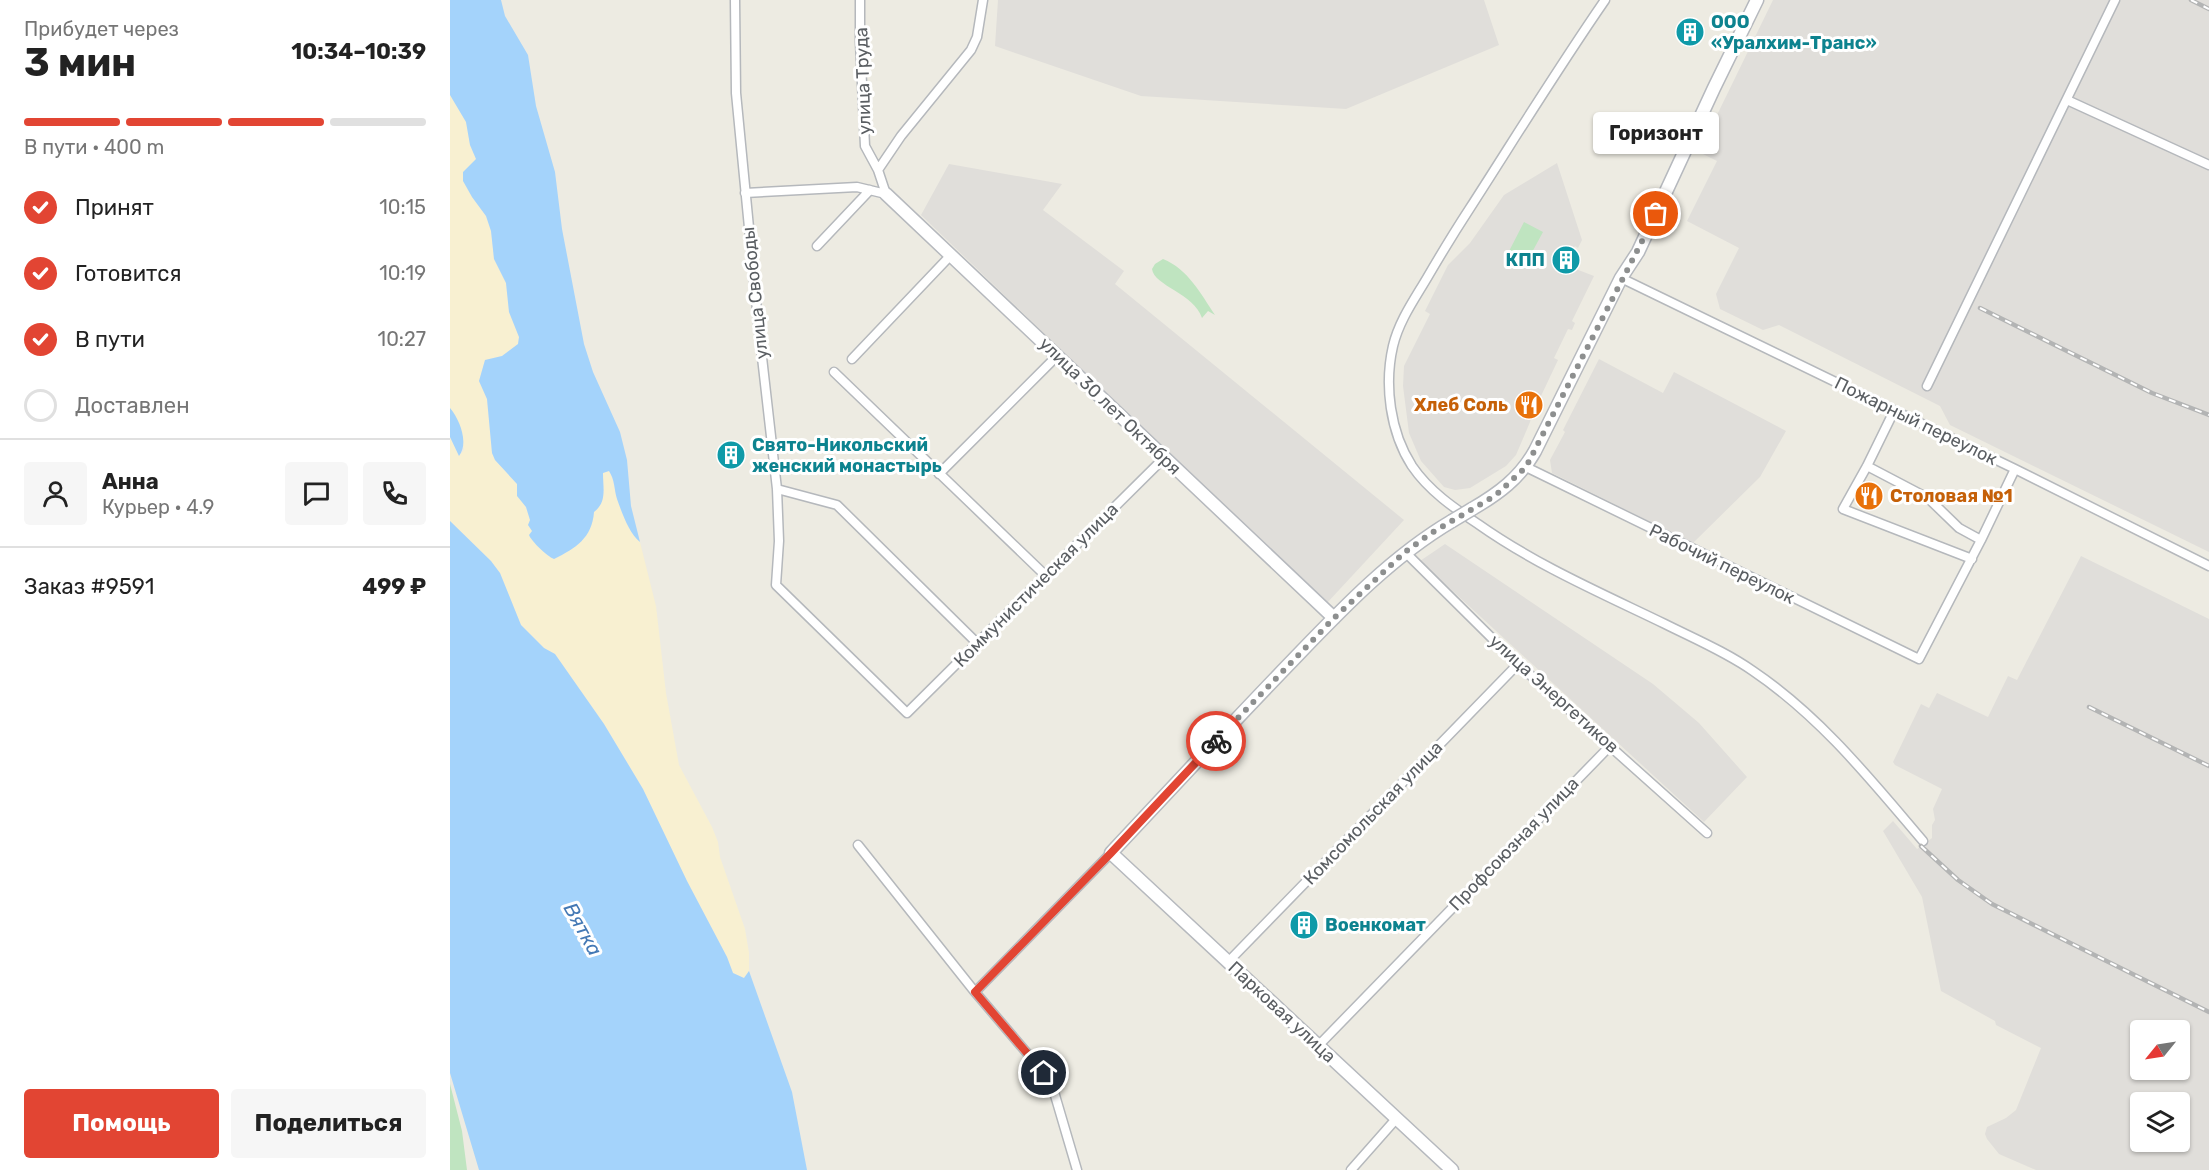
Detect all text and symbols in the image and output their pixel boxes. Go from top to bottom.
place label: ООО «Уралхим-Транс» [1711,11,1877,54]
building icon: ООО «Уралхим-Транс» [1674,16,1706,48]
text: Прибудет через [24,17,179,41]
street label: улица Труда [850,27,876,135]
text: 10:34–10:39 [291,38,426,65]
text: 3 мин [24,40,136,86]
callout: Горизонт [1593,112,1719,154]
text: Горизонт [1609,121,1703,145]
text: В пути · 400 m [24,135,164,159]
pin [1630,188,1681,239]
icon: check [24,191,57,224]
text: Принят [75,194,154,221]
text: 10:15 [379,195,426,219]
icon: bag [1639,197,1672,230]
street label: улица Свободы [737,226,773,360]
building icon: КПП [1550,244,1582,276]
place label: КПП [1506,249,1545,271]
icon: check [24,257,57,290]
text: Готовится [75,260,181,287]
text: 10:19 [379,261,426,285]
icon: check [24,323,57,356]
text: В пути [75,326,145,353]
text: 10:27 [378,327,426,351]
street label: улица 30 лет Октября [1034,332,1186,480]
street label: Пожарный переулок [1831,372,2001,470]
restaurant icon: Хлеб Соль [1513,389,1545,421]
text: Доставлен [75,392,190,419]
place label: Хлеб Соль [1414,394,1508,416]
place label: Свято-Никольский женский монастырь [752,434,942,477]
building icon: Свято-Никольский женский монастырь [715,439,747,471]
button: person [24,462,87,525]
button: chat [285,462,348,525]
button: phone [363,462,426,525]
text: Анна [102,468,159,495]
restaurant icon: Столовая №1 [1853,480,1885,512]
place label: Столовая №1 [1890,485,2013,507]
text: Курьер · 4.9 [102,495,214,519]
street label: Коммунистическая улица [949,498,1123,672]
street label: Рабочий переулок [1646,519,1799,609]
text: Заказ #9591 [24,573,154,600]
text: 499 ₽ [362,573,426,600]
street label: улица Энергетиков [1485,630,1623,758]
courier [1186,711,1246,771]
icon: bike [1200,725,1233,758]
street label: Комсомольская улица [1299,737,1447,889]
street label: Профсоюзная улица [1444,773,1584,915]
water label: Вятка [559,898,607,960]
building icon: Военкомат [1288,909,1320,941]
place label: Военкомат [1325,914,1426,936]
street label: Парковая улица [1224,957,1340,1067]
north arrow [2130,1020,2190,1080]
map controls [2130,1020,2190,1152]
pin [1018,1047,1069,1098]
icon: home [1027,1056,1060,1089]
button: Помощь [24,1089,219,1158]
button: Поделиться [231,1089,426,1158]
button: layers [2130,1092,2190,1152]

